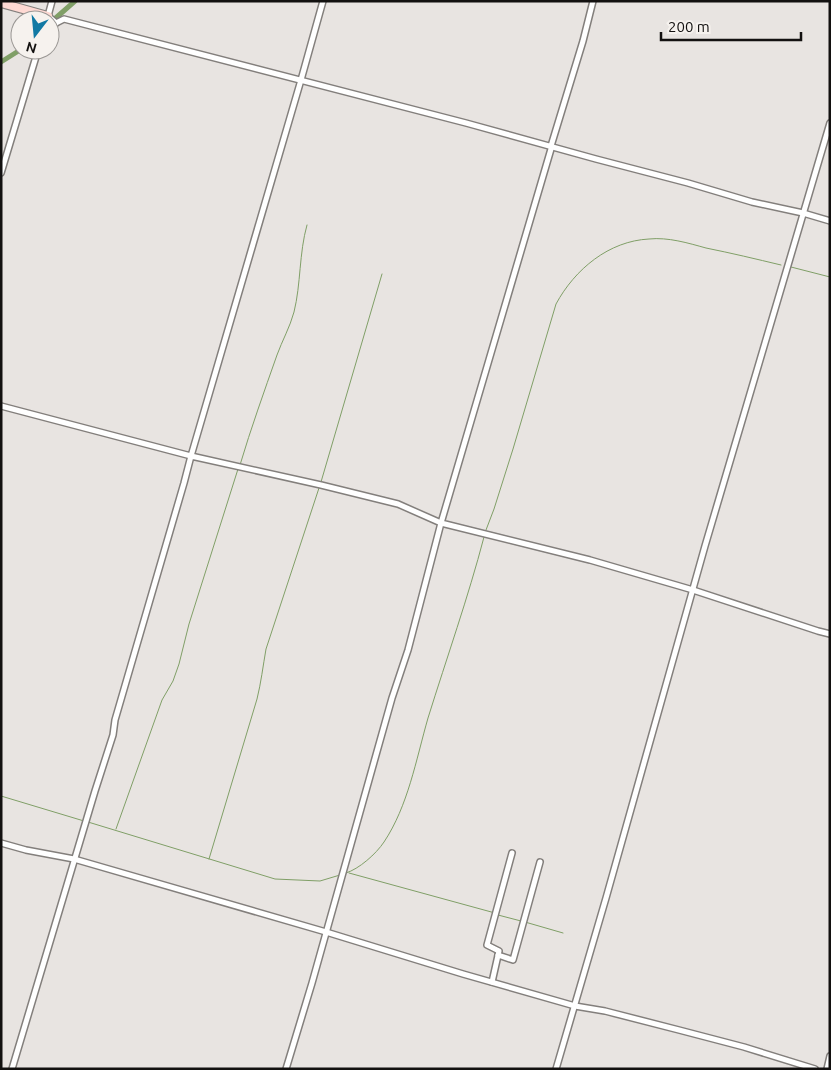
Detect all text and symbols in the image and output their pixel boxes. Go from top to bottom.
north arrow [10,10,60,60]
scale bar [661,10,801,42]
text: 200 m [668,18,710,35]
text: N [24,38,39,57]

